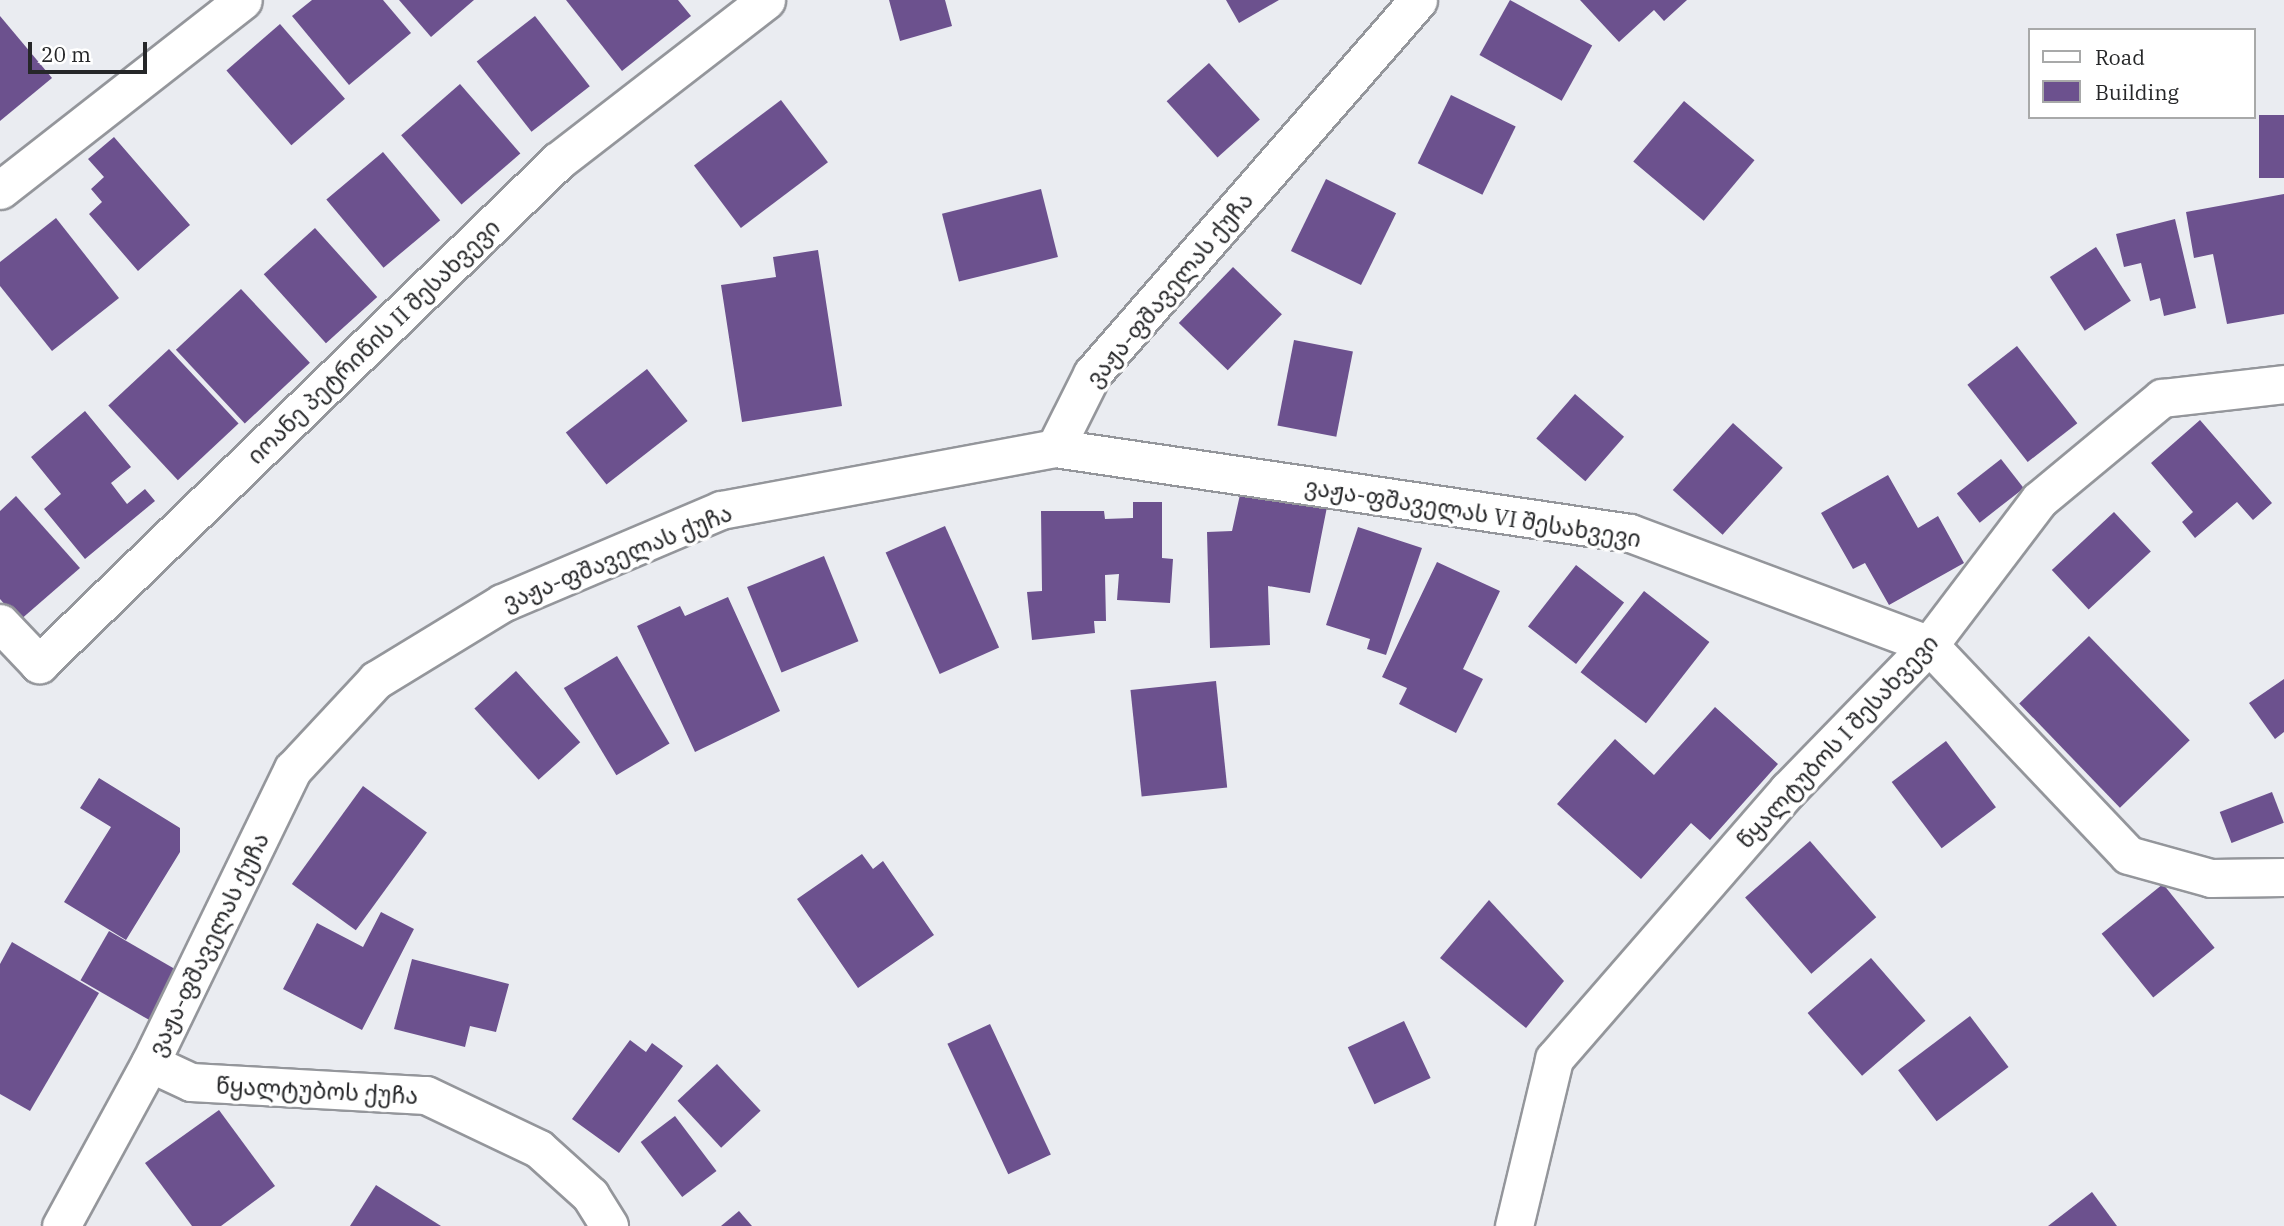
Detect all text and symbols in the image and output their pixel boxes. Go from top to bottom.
scale bar [32,28,150,72]
legend [2028,28,2256,119]
text: 20 m [41,40,91,68]
text: Road [2095,43,2145,71]
text: Building [2095,78,2179,106]
street label: ვაჟა-ფშაველას ქუჩა [1080,186,1258,392]
street label: იოანე პეტრიწის II შესახვევი [241,213,505,469]
street label: ვაჟა-ფშაველას VI შესახვევი [1303,472,1643,552]
street label: ვაჟა-ფშაველას ქუჩა [498,498,736,616]
street label: წყალტუბოს I შესახვევი [1731,628,1943,854]
street label: ვაჟა-ფშაველას ქუჩა [142,828,274,1060]
street label: წყალტუბოს ქუჩა [215,1071,419,1109]

